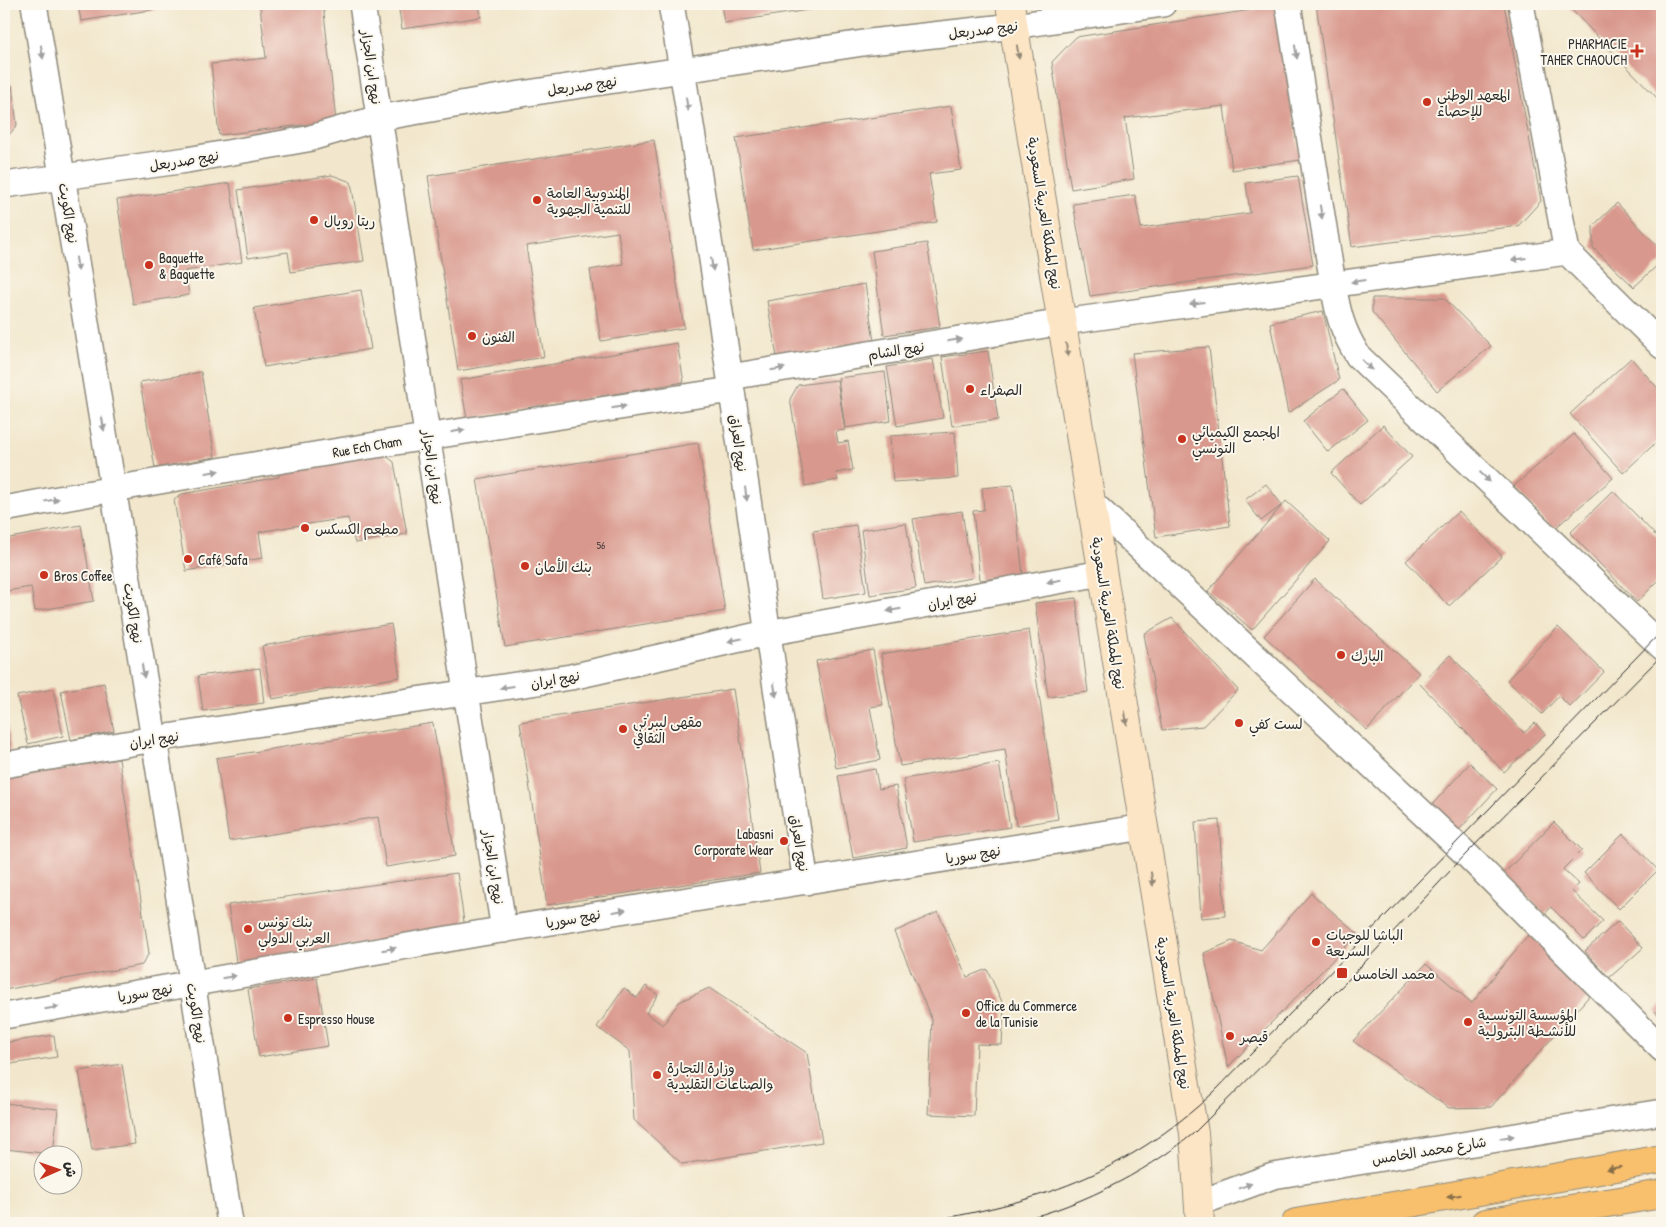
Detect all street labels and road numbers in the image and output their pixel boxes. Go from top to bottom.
street label: نهج صدربعل [947,15,1019,44]
street label: نهج ابن الجزار [356,27,387,106]
street label: نهج صدربعل [546,71,618,100]
street label: نهج المملكة العربية السعودية [1023,135,1066,291]
street label: نهج صدربعل [148,145,220,176]
street label: نهج الكويت [54,181,83,245]
street label: نهج الشام [866,336,926,366]
street label: نهج العراق [725,413,752,473]
street label: نهج ابن الجزار [417,427,448,506]
street label: Rue Ech Cham [331,431,403,461]
street label: نهج المملكة العربية السعودية [1087,535,1130,691]
street label: نهج الكويت [119,581,148,645]
street label: نهج ايران [926,586,978,615]
street label: نهج ايران [529,665,581,694]
street label: نهج ايران [128,726,180,753]
street label: نهج العراق [785,813,814,873]
street label: نهج ابن الجزار [478,827,509,906]
street label: نهج سوريا [944,840,1002,869]
street label: نهج سوريا [544,904,602,933]
street label: نهج المملكة العربية السعودية [1152,935,1195,1091]
street label: نهج سوريا [116,978,174,1007]
street label: نهج الكويت [182,981,211,1045]
street label: شارع محمد الخامس [1370,1132,1488,1169]

